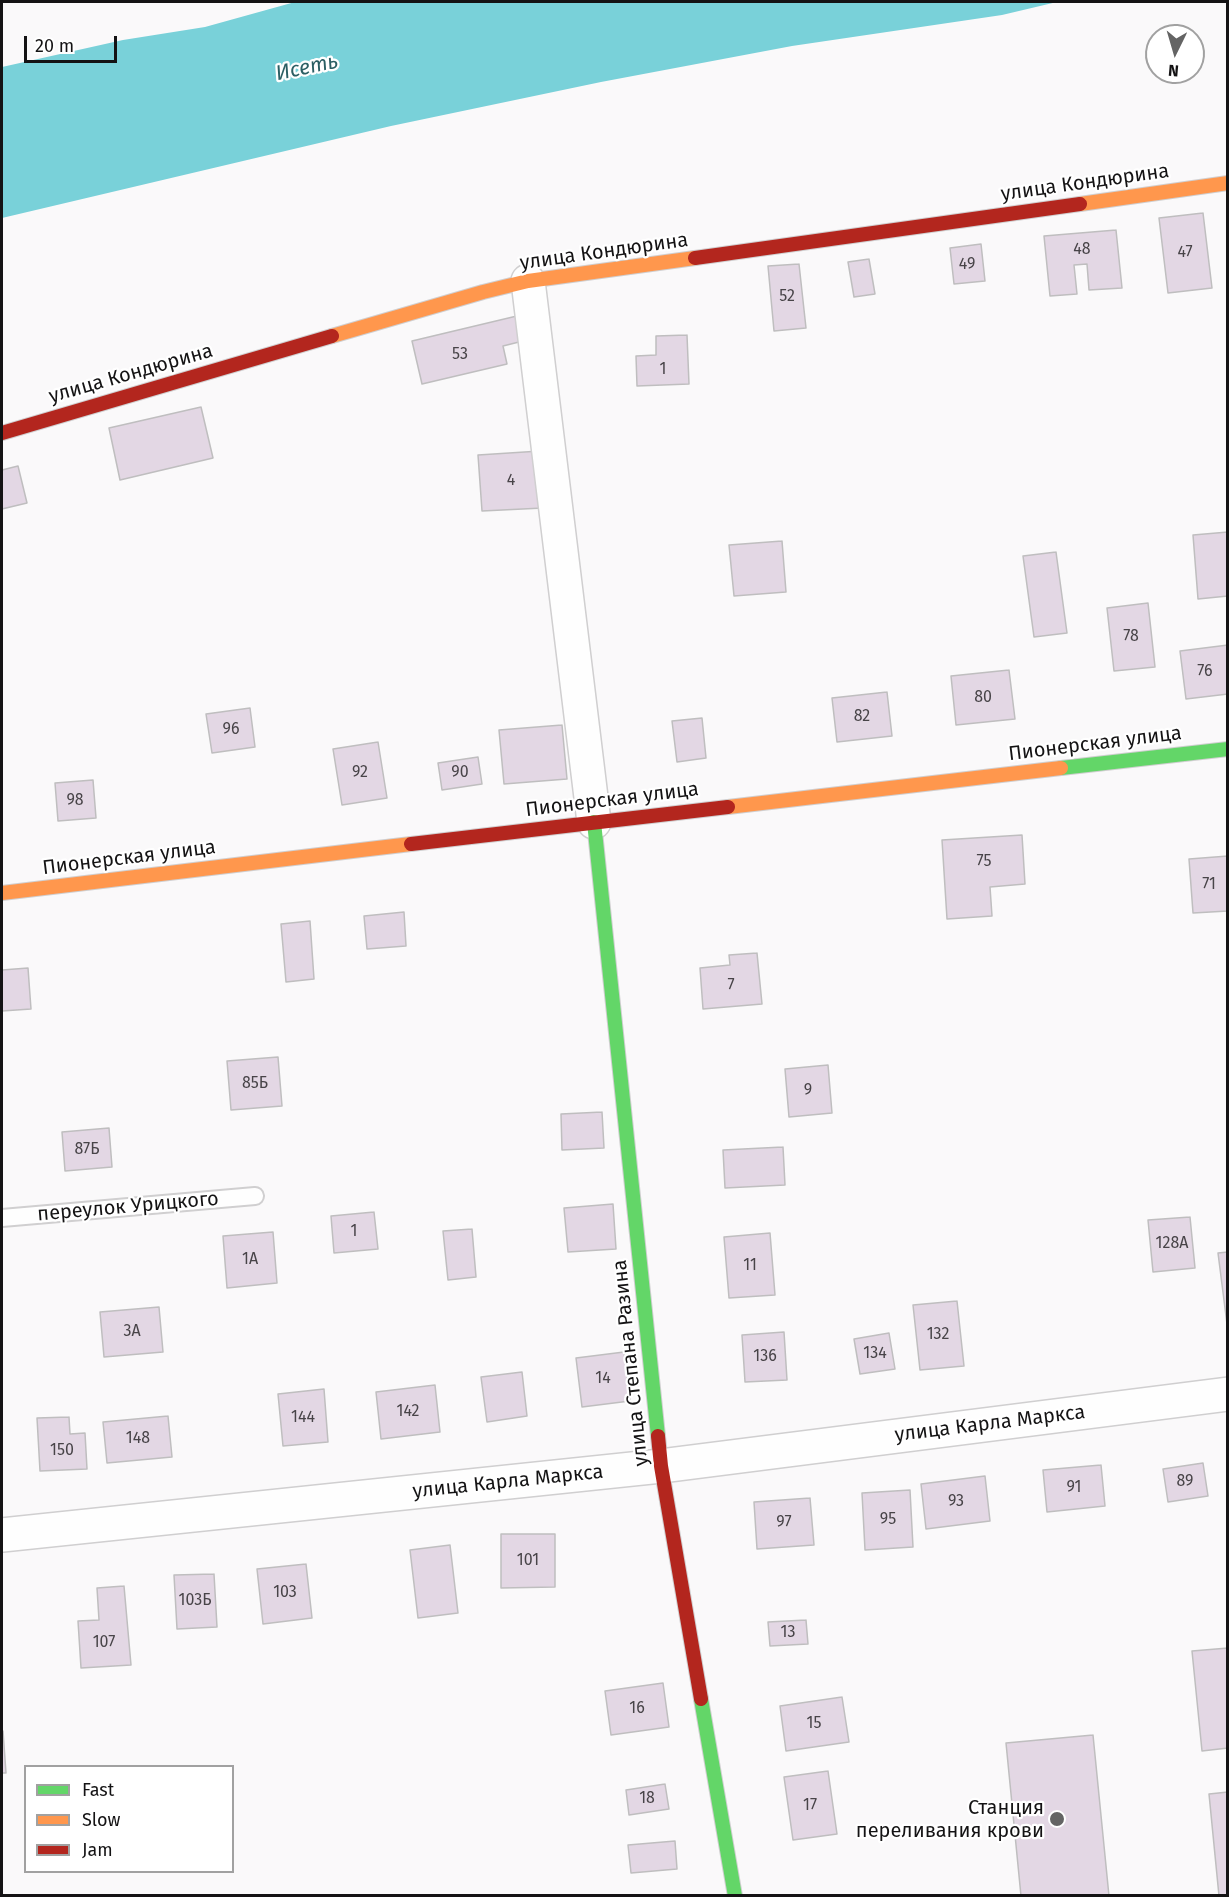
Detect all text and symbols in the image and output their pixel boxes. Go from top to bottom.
scale bar [27,24,120,62]
north arrow [1145,24,1205,84]
text: 20 m [35,35,74,57]
water label: Исеть [274,49,340,87]
text: N [1167,61,1180,80]
street label: улица Кондюрина [999,159,1171,207]
street label: улица Кондюрина [518,228,690,276]
house number: 48 [1073,240,1091,260]
house number: 47 [1177,243,1193,263]
house number: 49 [959,255,975,275]
house number: 52 [779,287,795,307]
street label: улица Кондюрина [46,339,216,409]
house number: 53 [452,345,468,365]
house number: 1 [660,360,666,380]
house number: 4 [507,471,515,491]
house number: 78 [1123,627,1139,647]
house number: 76 [1197,662,1213,682]
house number: 80 [974,688,992,708]
house number: 82 [854,707,870,727]
house number: 96 [223,720,239,740]
street label: Пионерская улица [1007,721,1183,767]
house number: 92 [352,763,368,783]
house number: 90 [451,763,469,783]
street label: Пионерская улица [524,777,700,823]
house number: 98 [66,791,84,811]
street label: Пионерская улица [41,835,217,881]
house number: 75 [977,852,991,872]
house number: 71 [1202,875,1216,895]
house number: 7 [727,976,735,996]
house number: 85Б [242,1074,268,1094]
house number: 9 [804,1081,812,1101]
house number: 87Б [75,1140,99,1160]
street label: переулок Урицкого [36,1187,220,1227]
house number: 1 [351,1222,357,1242]
house number: 128А [1156,1234,1188,1254]
house number: 1А [242,1250,258,1270]
house number: 11 [743,1256,757,1276]
street label: улица Степана Разина [608,1259,654,1467]
house number: 3А [123,1322,141,1342]
house number: 132 [927,1325,949,1345]
house number: 134 [863,1344,887,1364]
house number: 136 [753,1347,777,1367]
house number: 14 [595,1369,611,1389]
street label: улица Карла Маркса [893,1400,1087,1448]
house number: 142 [396,1402,420,1422]
house number: 144 [291,1408,315,1428]
house number: 148 [126,1429,150,1449]
house number: 150 [50,1441,74,1461]
street label: улица Карла Маркса [411,1460,605,1504]
house number: 89 [1177,1472,1193,1492]
house number: 91 [1066,1478,1082,1498]
house number: 93 [948,1492,964,1512]
house number: 95 [880,1510,896,1530]
house number: 97 [776,1513,792,1533]
house number: 101 [517,1551,539,1571]
house number: 103 [273,1583,297,1603]
house number: 103Б [179,1591,211,1611]
house number: 13 [781,1623,795,1643]
house number: 107 [93,1633,115,1653]
house number: 16 [629,1699,645,1719]
house number: 15 [807,1714,821,1734]
legend [24,1765,234,1873]
text: Fast [82,1779,114,1801]
house number: 18 [639,1789,655,1809]
house number: 17 [803,1796,817,1816]
place label: Станция переливания крови [856,1796,1044,1843]
text: Slow [82,1809,120,1831]
marker: Станция переливания крови [1048,1810,1066,1828]
text: Jam [82,1839,113,1861]

